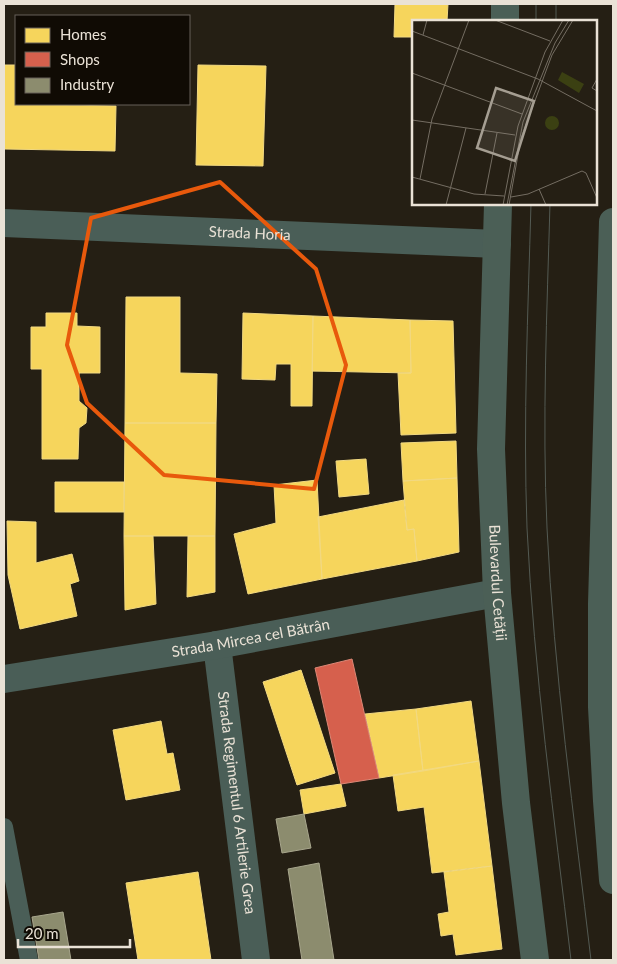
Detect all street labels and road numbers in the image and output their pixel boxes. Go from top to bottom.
street label: Strada Horia [208,222,291,243]
street label: Bulevardul Cetății [486,524,511,642]
street label: Strada Mircea cel Bătrân [170,614,331,660]
street label: Strada Regimentul 6 Artilerie Grea [215,690,260,915]

